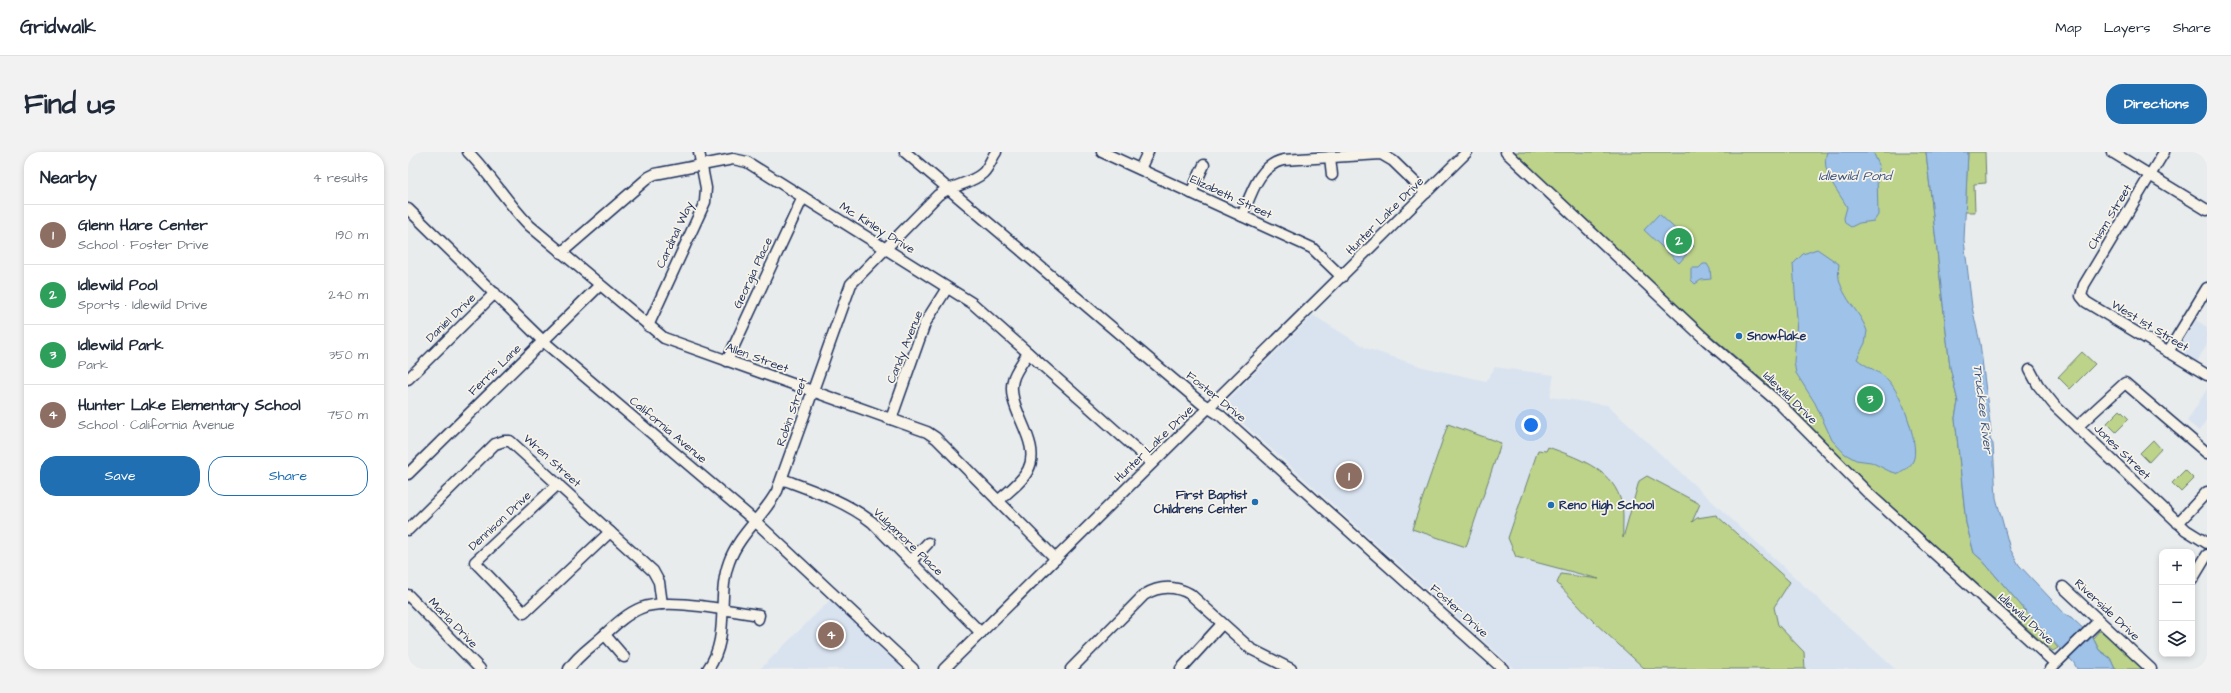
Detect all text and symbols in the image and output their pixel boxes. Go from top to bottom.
text: Gridwalk [20,14,96,41]
text: Map [2055,18,2082,38]
text: Layers [2104,18,2151,38]
text: Share [2173,18,2211,38]
button: Directions [2106,84,2207,124]
text: Find us [24,85,115,124]
text: Nearby [40,166,97,190]
water label: Idlewild Pond [1819,167,1894,185]
text: 4 results [313,169,368,187]
street label: Elizabeth Street [1187,171,1275,224]
street label: Hunter Lake Drive [1342,173,1428,259]
street label: Chism Street [2084,181,2136,253]
street label: Cardinal Way [652,198,699,272]
street label: Mc Kinley Drive [835,198,918,259]
text: Glenn Hare Center [78,215,208,236]
text: 1 [52,226,54,244]
text: 190 m [335,226,368,244]
pin: 2 [1666,226,1692,256]
street label: Georgia Place [729,234,778,312]
text: School · Foster Drive [78,236,209,254]
text: Idlewild Pool [78,275,158,296]
text: 2 [49,286,57,304]
text: 240 m [328,286,368,304]
street label: Daniel Drive [422,289,480,346]
text: Sports · Idlewild Drive [78,296,208,314]
street label: West 1st Street [2108,296,2192,356]
street label: Candy Avenue [883,308,928,386]
place label: Snowflake [1746,328,1807,345]
marker: Snowflake [1734,331,1744,341]
text: Idlewild Park [78,335,164,356]
street label: Allen Street [723,339,791,377]
street label: Ferris Lane [465,340,526,400]
text: 3 [50,346,56,364]
text: 350 m [329,346,368,364]
text: Park [78,356,108,374]
water label: Truckee River [1969,363,1998,456]
street label: Foster Drive [1182,367,1250,427]
street label: Idlewild Drive [1759,368,1821,429]
street label: Robin Street [772,375,812,449]
pin: 3 [1857,384,1883,414]
street label: California Avenue [626,392,711,468]
text: Hunter Lake Elementary School [78,395,301,416]
street label: Hunter Lake Drive [1111,401,1198,486]
text: 4 [49,406,57,424]
text: 750 m [327,406,368,424]
your location [1521,415,1541,435]
text: School · California Avenue [78,416,234,434]
street label: Jones Street [2090,420,2154,484]
street label: Wren Street [519,431,585,492]
button: Save [40,456,200,496]
button: Share [208,456,368,496]
pin: 1 [1336,461,1362,491]
street label: Dennison Drive [465,487,536,555]
place label: First Baptist Childrens Center [1154,487,1247,518]
marker: First Baptist Childrens Center [1250,497,1260,507]
place label: Reno High School [1559,497,1654,516]
marker: Reno High School [1546,500,1556,510]
street label: Vulgamore Place [868,504,947,581]
map controls [2159,549,2195,657]
button: + [2159,549,2195,585]
street label: Riverside Drive [2071,575,2144,645]
street label: Foster Drive [1426,580,1492,642]
button: − [2159,585,2195,621]
street label: Idlewild Drive [1994,589,2058,649]
street label: Marla Drive [425,594,482,652]
pin: 4 [818,620,844,650]
button: layers [2159,621,2195,657]

